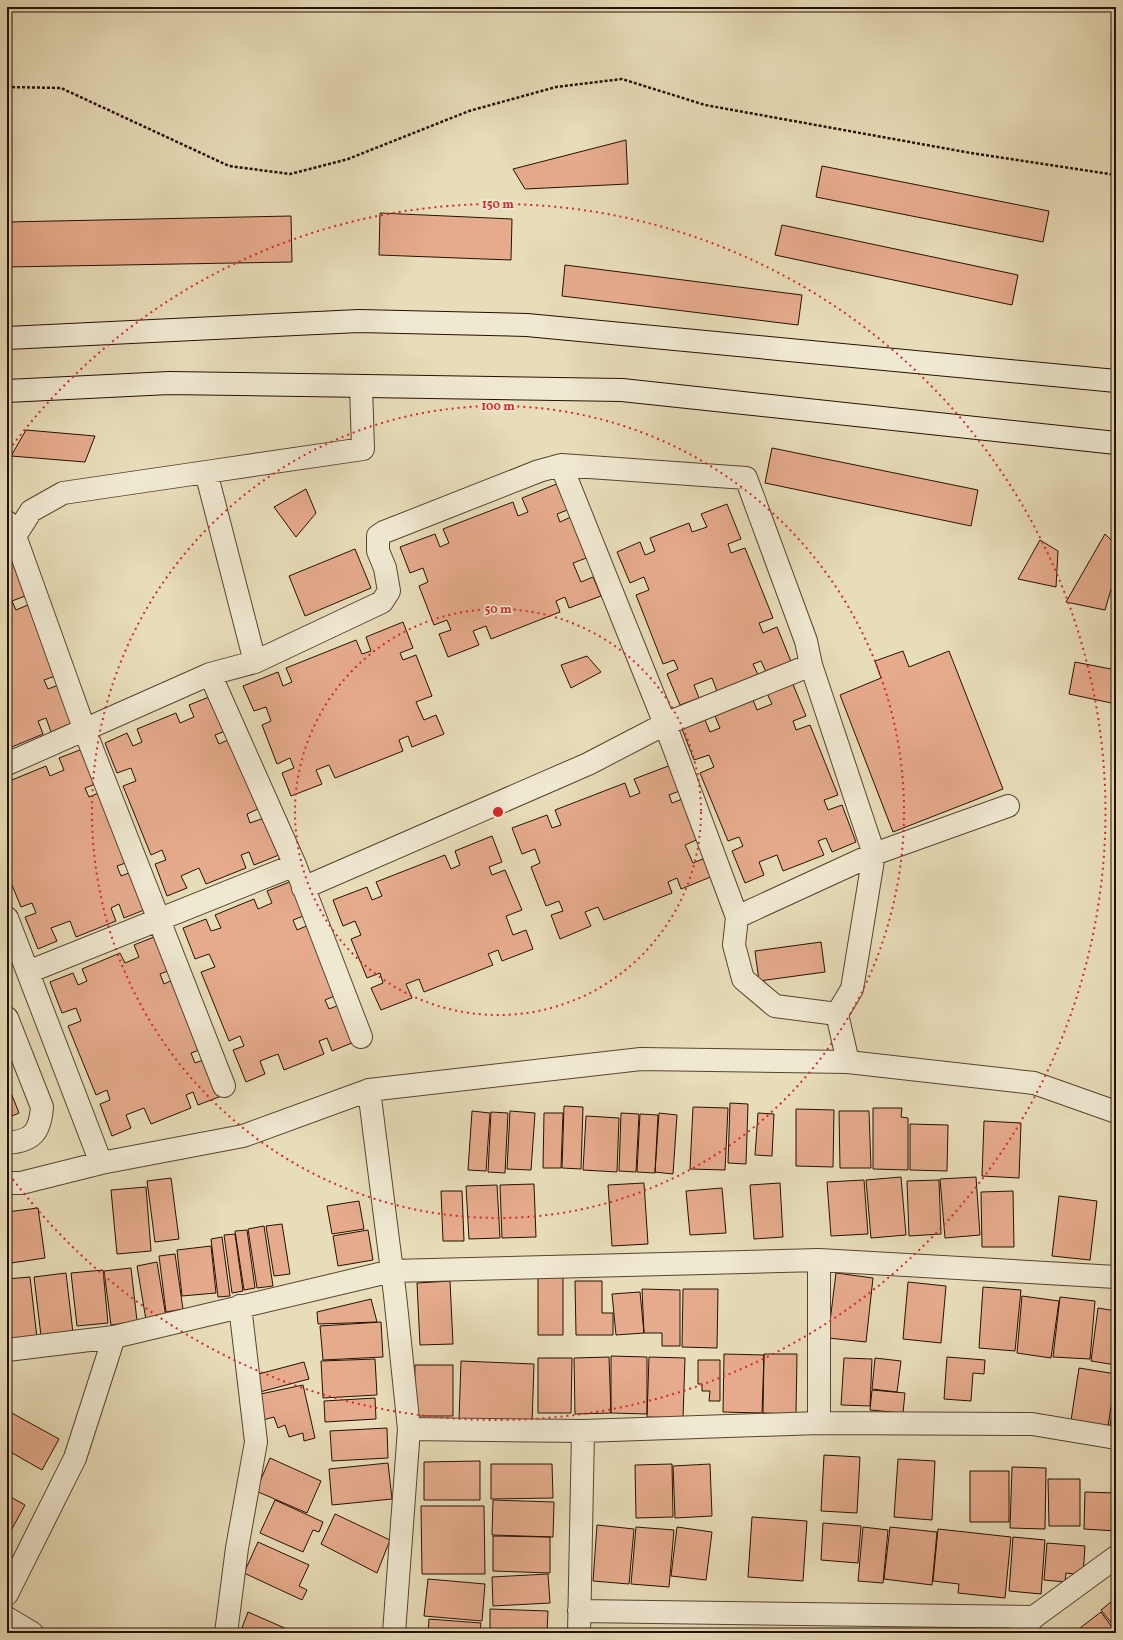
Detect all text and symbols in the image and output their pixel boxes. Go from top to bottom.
text: 150 m [482,197,514,213]
text: 100 m [481,399,515,415]
text: 50 m [484,602,512,618]
centre of rings [491,805,505,819]

